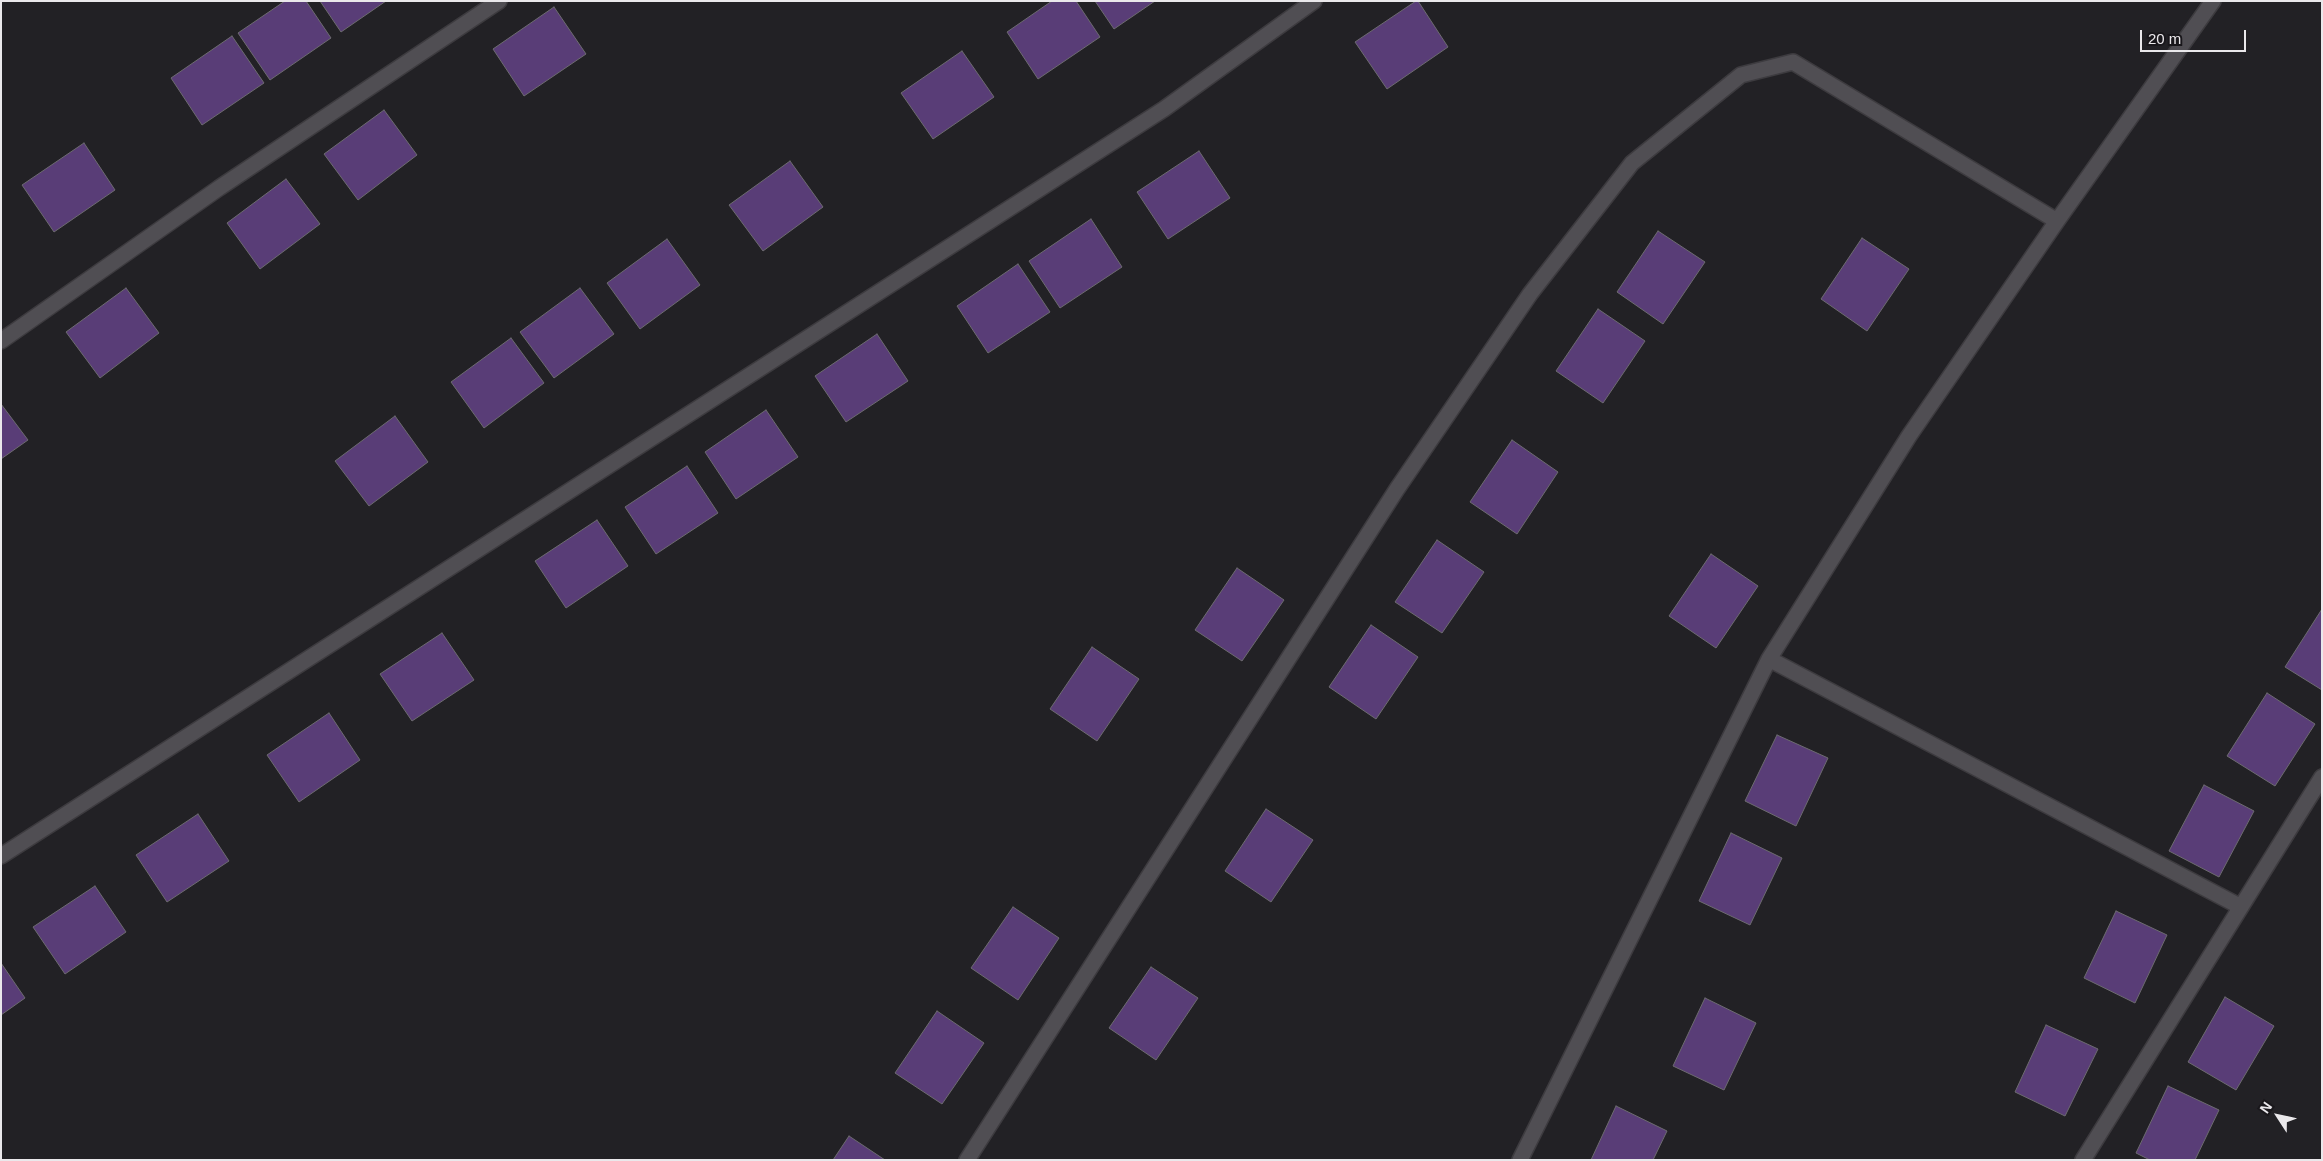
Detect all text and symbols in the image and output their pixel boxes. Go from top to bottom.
scale bar [2143,20,2249,52]
text: 20 m [2148,30,2181,47]
north arrow [2253,1091,2303,1141]
text: N [2256,1099,2275,1116]

